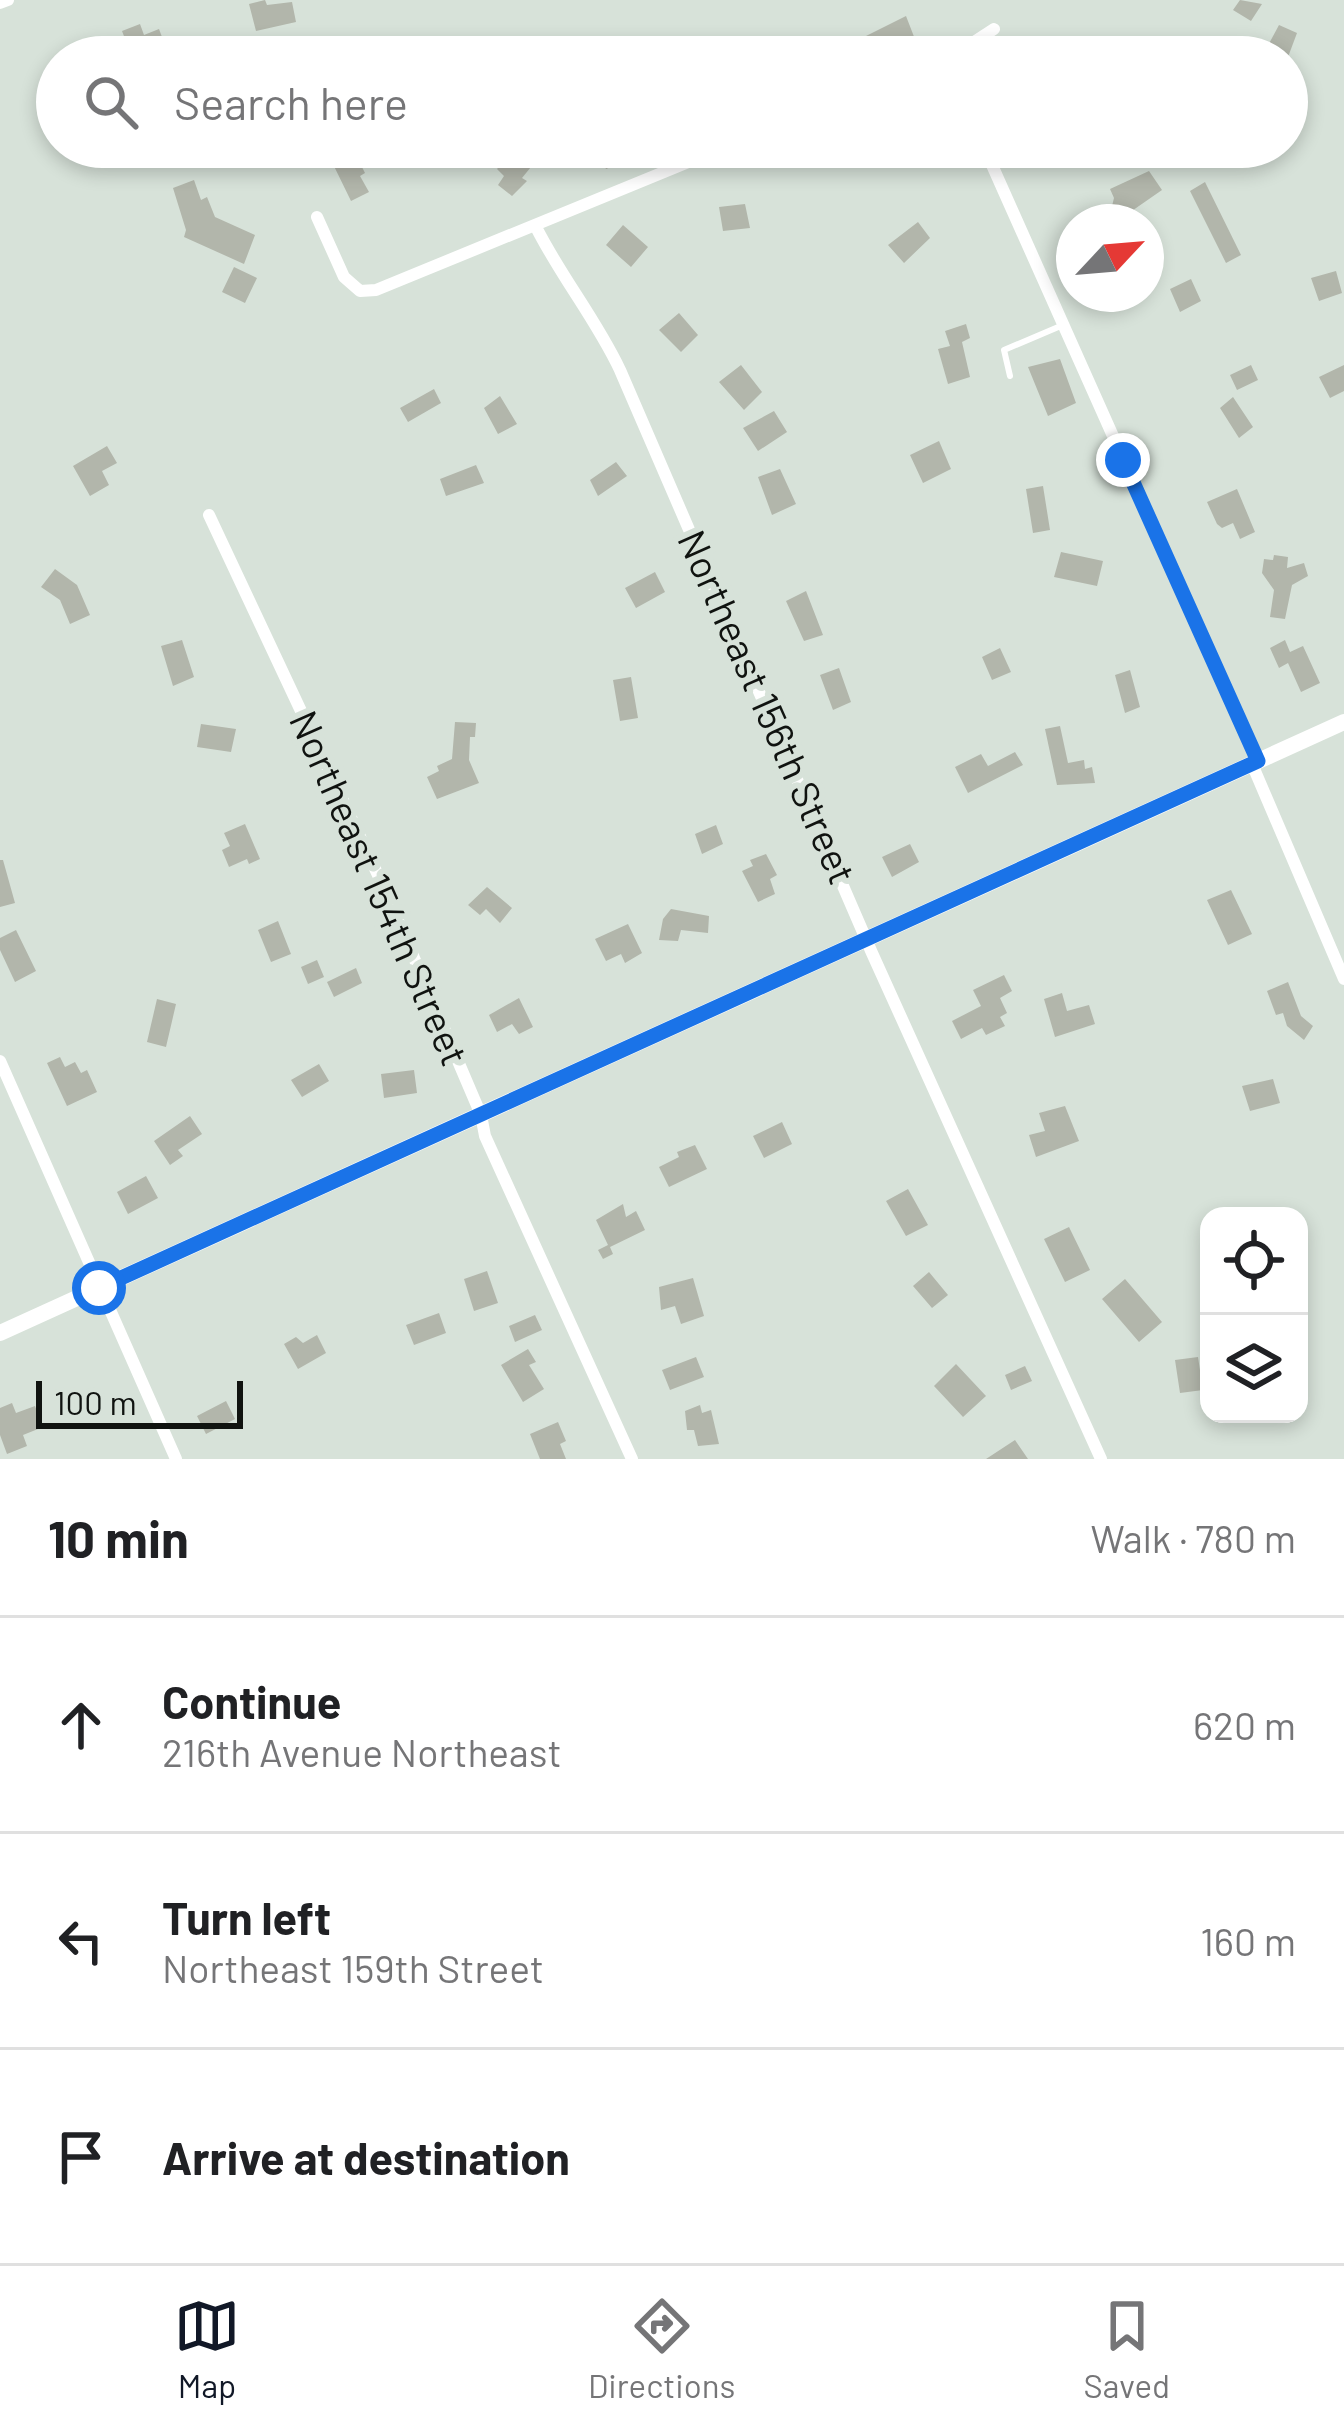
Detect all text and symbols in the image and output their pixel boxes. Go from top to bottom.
search box [36,36,1308,168]
icon: search [78,69,144,135]
text: Search here [174,75,408,129]
north arrow [1056,204,1164,312]
route end [1096,433,1150,487]
street label: Northeast 156th Street [669,522,867,890]
street label: Northeast 154th Street [281,703,480,1072]
map controls [1200,1207,1308,1423]
button: locate [1200,1207,1308,1315]
route start [72,1261,126,1315]
button: layers [1200,1315,1308,1423]
scale bar [36,1375,243,1428]
text: 100 m [54,1382,137,1422]
text: 10 min [48,1507,189,1568]
text: Walk · 780 m [1091,1514,1296,1561]
text: Continue [162,1674,341,1728]
icon: ahead [48,1692,114,1758]
text: 620 m [1193,1701,1296,1748]
text: 216th Avenue Northeast [162,1728,562,1775]
text: Turn left [162,1890,331,1944]
icon: left [48,1908,114,1974]
text: 160 m [1200,1917,1296,1964]
text: Northeast 159th Street [162,1944,544,1991]
icon: arrive [48,2124,114,2190]
text: Arrive at destination [162,2130,570,2184]
tab: Map [174,2293,240,2405]
tab: Directions [588,2293,735,2405]
tab: Saved [1083,2293,1170,2405]

